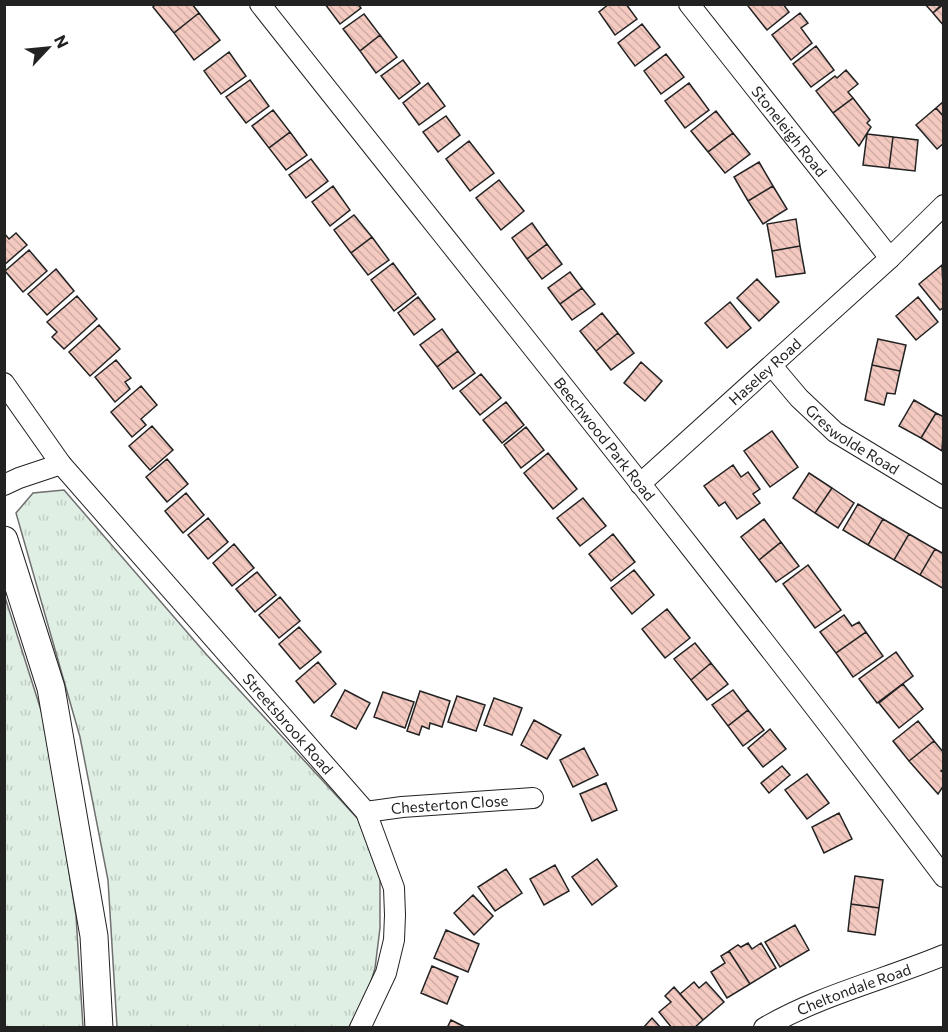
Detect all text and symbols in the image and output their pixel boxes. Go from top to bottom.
north arrow [18,18,78,78]
text: N [51,32,73,51]
street label: Stoneleigh Road [748,82,831,180]
street label: Haseley Road [725,334,804,409]
street label: Beechwood Park Road [551,374,659,504]
street label: Greswolde Road [802,400,903,478]
street label: Streetsbrook Road [239,669,337,777]
street label: Chesterton Close [390,791,509,817]
street label: Cheltondale Road [794,960,913,1019]

